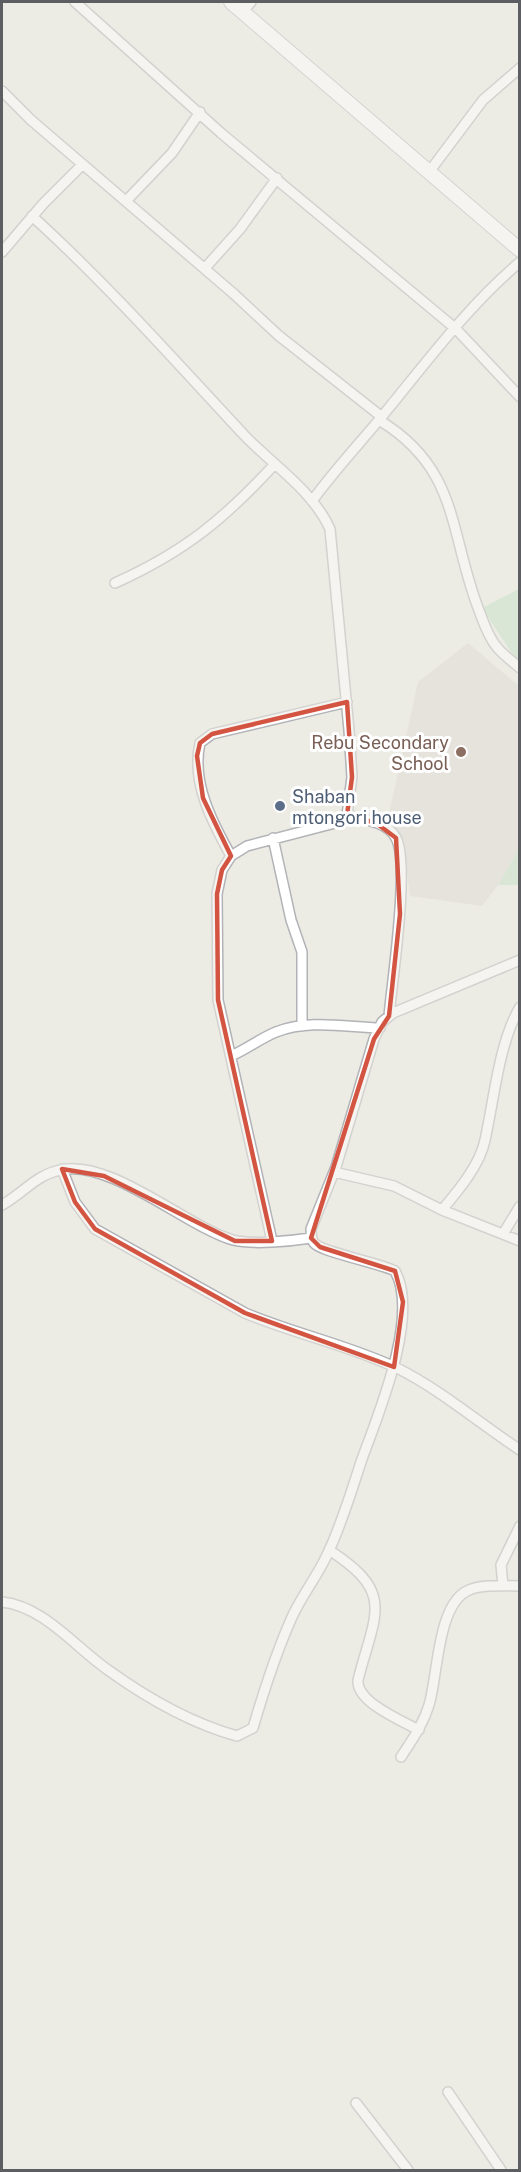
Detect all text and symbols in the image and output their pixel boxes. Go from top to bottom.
place label: Rebu Secondary School [311,732,449,774]
marker: Rebu Secondary School [454,745,468,759]
place label: Shaban mtongori house [292,786,422,828]
marker: Shaban mtongori house [273,799,287,813]

